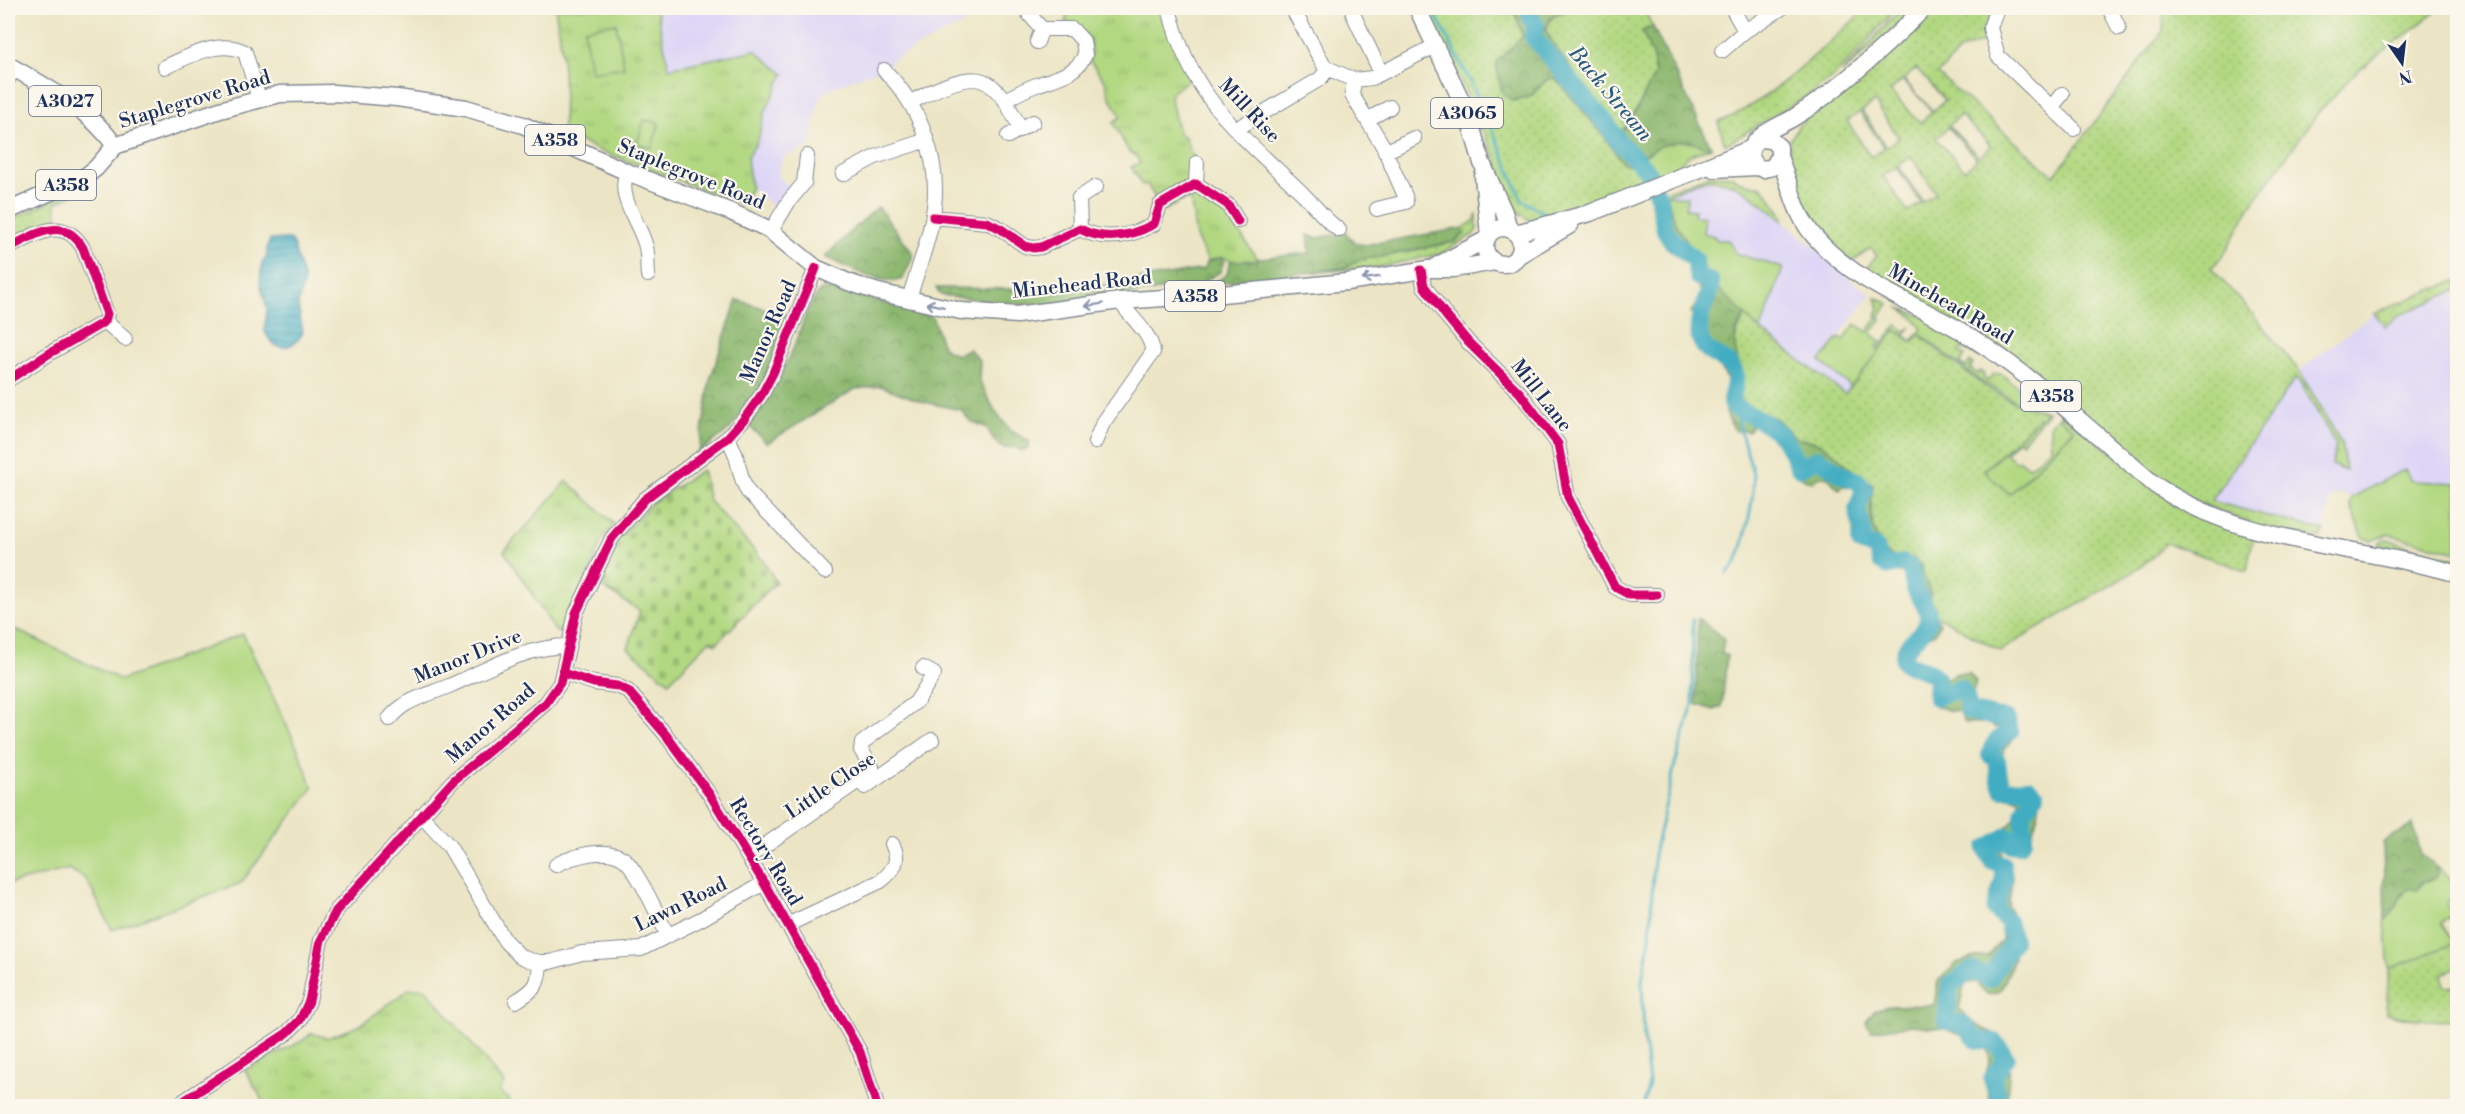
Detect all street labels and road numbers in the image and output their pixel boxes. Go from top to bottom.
street label: Staplegrove Road [116,65,274,135]
street label: Mill Rise [1213,73,1285,149]
road number: A3027 [29,86,101,116]
road number: A3065 [1431,98,1503,128]
road number: A358 [525,125,585,155]
street label: Staplegrove Road [614,134,769,216]
road number: A358 [36,170,96,200]
street label: Minehead Road [1883,259,2018,351]
street label: Minehead Road [1011,265,1154,305]
street label: Manor Road [735,276,803,387]
road number: A358 [1165,281,1225,311]
street label: Mill Lane [1505,355,1577,437]
road number: A358 [2021,381,2081,411]
street label: Manor Drive [410,624,526,690]
street label: Manor Road [441,678,541,770]
street label: Little Close [781,747,881,825]
street label: Rectory Road [723,793,807,911]
street label: Lawn Road [631,872,732,938]

